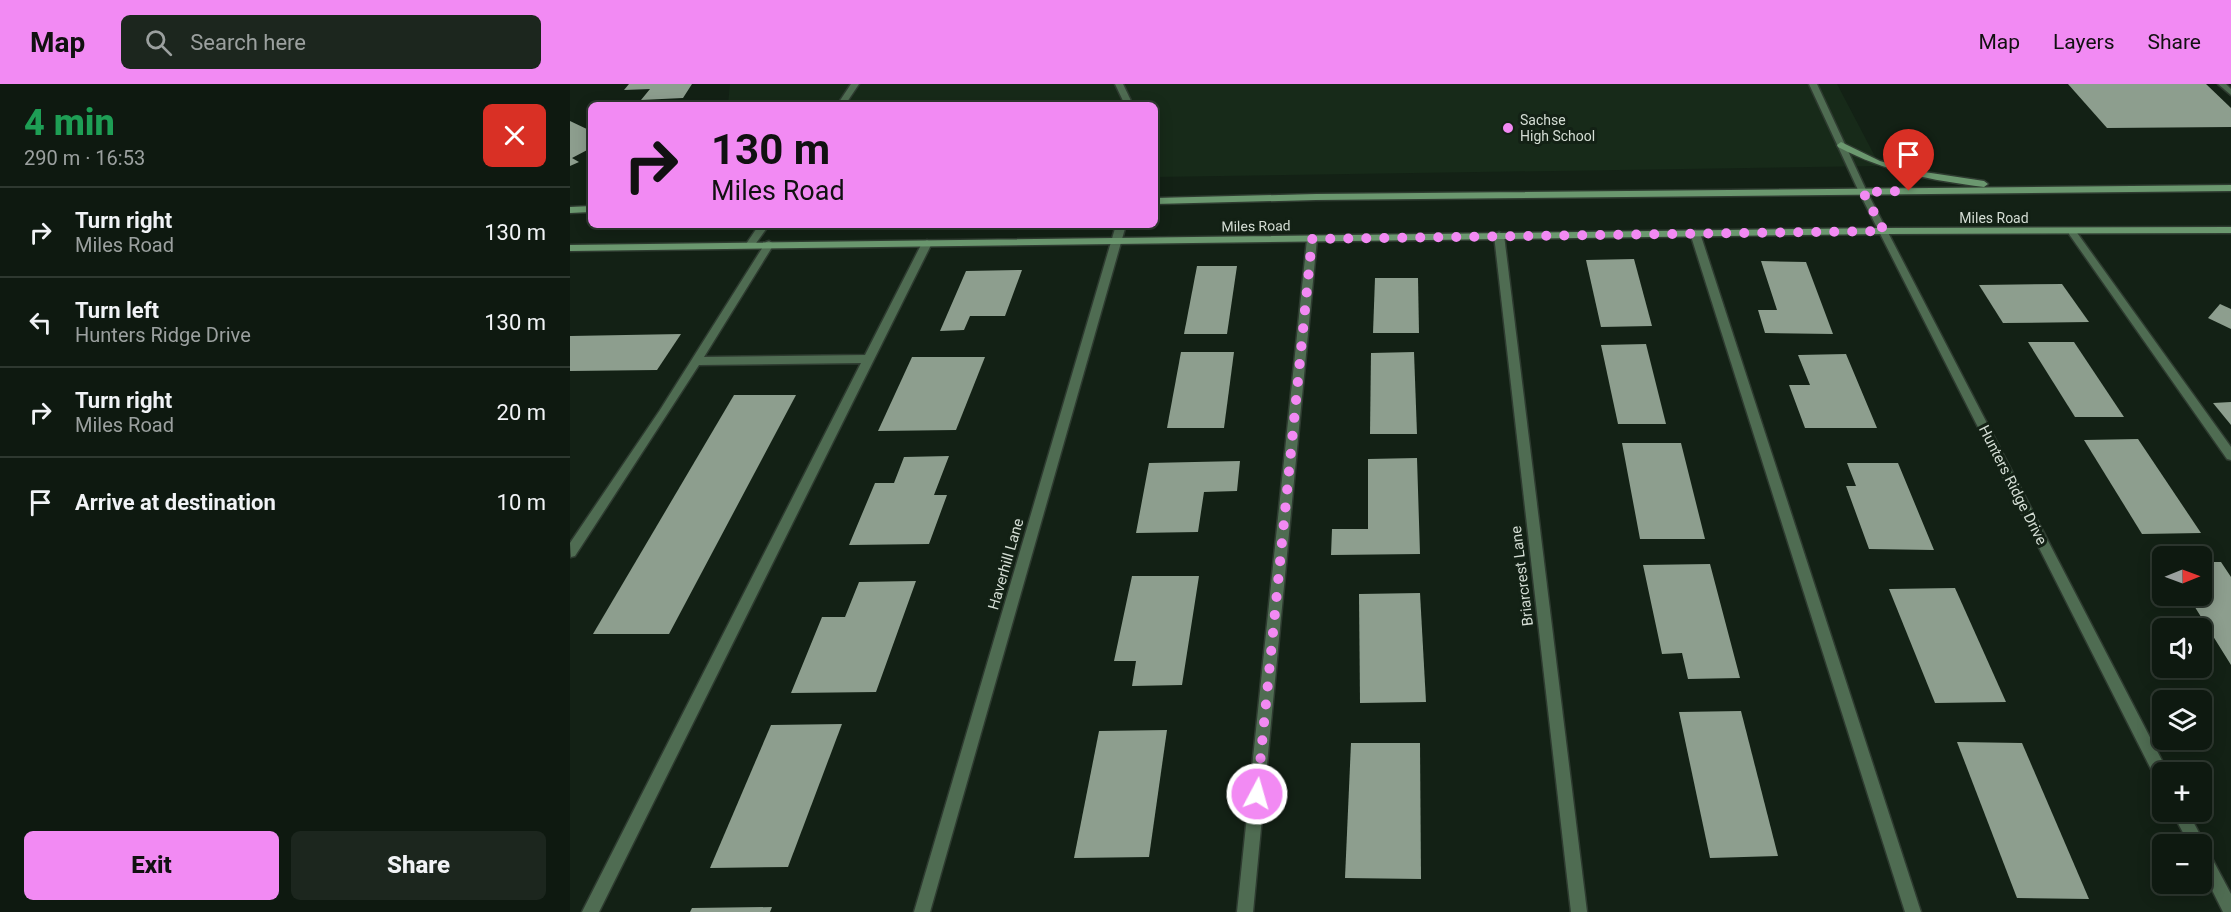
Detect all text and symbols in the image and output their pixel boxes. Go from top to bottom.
search box [121,15,541,69]
text: Map [30,26,85,59]
icon: search [142,26,175,59]
text: Search here [190,30,306,55]
text: Map [1978,30,2020,54]
text: Layers [2053,30,2114,54]
text: Share [2147,30,2201,54]
text: 4 min [24,102,115,144]
button: close [483,104,546,167]
place label: Sachse High School [1520,112,1595,144]
marker: Sachse High School [1501,121,1515,135]
text: 130 m [711,125,830,174]
icon: right [612,126,690,204]
pin [1883,129,1934,191]
icon: arrive [1892,138,1925,171]
text: 290 m · 16:53 [24,146,145,170]
text: Miles Road [711,175,845,207]
text: Turn right [75,208,172,233]
street label: Miles Road [1959,210,2029,226]
icon: right [24,216,57,249]
street label: Miles Road [1221,217,1291,235]
text: 130 m [484,220,546,245]
text: Miles Road [75,233,174,257]
text: Turn left [75,298,159,323]
icon: left [24,306,57,339]
text: 130 m [484,310,546,335]
text: Hunters Ridge Drive [75,323,251,347]
text: Turn right [75,388,172,413]
icon: right [24,396,57,429]
text: 20 m [497,400,546,425]
text: Miles Road [75,413,174,437]
street label: Hunters Ridge Drive [1975,422,2051,548]
icon: arrive [24,486,57,519]
text: Arrive at destination [75,490,276,515]
text: 10 m [497,490,546,515]
street label: Haverhill Lane [984,516,1028,612]
street label: Briarcrest Lane [1507,525,1537,627]
north arrow [2152,546,2212,606]
map controls [2152,546,2212,894]
button: sound [2152,618,2212,678]
button: layers [2152,690,2212,750]
position arrow [1225,762,1289,826]
button: + [2152,762,2212,822]
button: Exit [24,831,279,900]
button: Share [291,831,546,900]
button: − [2152,834,2212,894]

